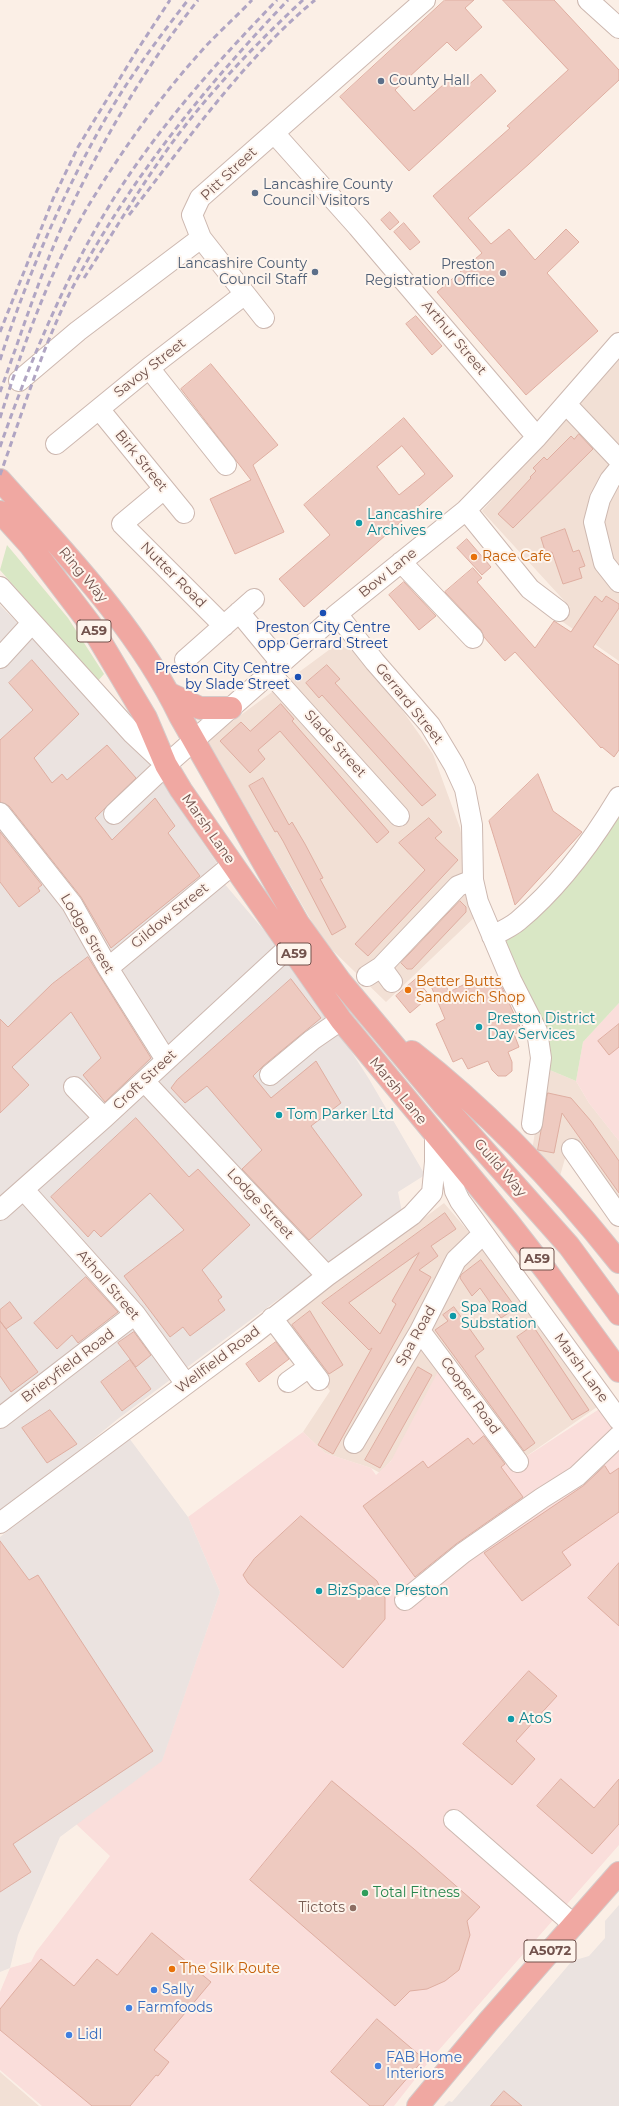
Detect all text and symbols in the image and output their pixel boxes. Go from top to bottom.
place label: County Hall [389,73,470,89]
marker: County Hall [376,76,386,86]
street label: Pitt Street [197,144,261,204]
place label: Lancashire County Council Visitors [263,177,393,210]
marker: Lancashire County Council Visitors [250,188,260,198]
place label: Lancashire County Council Staff [177,256,307,288]
place label: Preston Registration Office [365,257,495,290]
marker: Lancashire County Council Staff [310,267,320,277]
marker: Preston Registration Office [498,268,508,278]
street label: Arthur Street [418,297,490,379]
street label: Savoy Street [111,335,189,401]
street label: Birk Street [111,427,171,495]
place label: Lancashire Archives [367,507,443,540]
marker: Lancashire Archives [354,518,364,528]
street label: Nutter Road [137,539,209,611]
street label: Ring Way [55,544,111,606]
street label: Bow Lane [356,545,420,601]
place label: Race Cafe [482,549,551,565]
marker: Race Cafe [469,552,479,562]
marker: Preston City Centre opp Gerrard Street [318,608,328,618]
road number: A59 [77,620,111,642]
place label: Preston City Centre opp Gerrard Street [256,620,390,652]
street label: Gerrard Street [371,660,447,748]
place label: Preston City Centre by Slade Street [155,661,290,694]
marker: Preston City Centre by Slade Street [293,672,303,682]
street label: Slade Street [300,707,370,781]
street label: Marsh Lane [178,791,238,867]
street label: Gildow Street [128,880,212,952]
street label: Lodge Street [57,891,117,977]
road number: A59 [277,943,311,965]
place label: Better Butts Sandwich Shop [416,974,525,1006]
marker: Better Butts Sandwich Shop [403,985,413,995]
place label: Preston District Day Services [487,1011,596,1044]
marker: Preston District Day Services [474,1022,484,1032]
street label: Croft Street [110,1046,180,1114]
street label: Marsh Lane [366,1054,430,1128]
place label: Tom Parker Ltd [287,1107,394,1123]
marker: Tom Parker Ltd [274,1110,284,1120]
street label: Guild Way [470,1136,530,1200]
street label: Lodge Street [223,1165,297,1243]
street label: Atholl Street [73,1247,143,1323]
road number: A59 [520,1248,554,1270]
place label: Spa Road Substation [461,1300,537,1332]
street label: Spa Road [393,1303,439,1369]
marker: Spa Road Substation [448,1311,458,1321]
street label: Wellfield Road [173,1323,263,1397]
street label: Brieryfield Road [18,1326,118,1406]
street label: Marsh Lane [550,1330,612,1406]
street label: Cooper Road [436,1354,504,1438]
place label: BizSpace Preston [327,1583,449,1599]
marker: BizSpace Preston [314,1586,324,1596]
place label: AtoS [519,1711,552,1727]
marker: AtoS [506,1714,516,1724]
place label: Total Fitness [373,1885,460,1901]
marker: Total Fitness [360,1888,370,1898]
place label: Tictots [299,1900,345,1916]
marker: Tictots [348,1903,358,1913]
road number: A5072 [524,1940,576,1962]
place label: The Silk Route [180,1961,280,1977]
marker: The Silk Route [167,1964,177,1974]
place label: Sally [162,1982,194,1998]
marker: Sally [149,1985,159,1995]
place label: Farmfoods [137,2000,213,2016]
marker: Farmfoods [124,2003,134,2013]
place label: Lidl [77,2027,102,2043]
marker: Lidl [64,2030,74,2040]
place label: FAB Home Interiors [386,2050,462,2082]
marker: FAB Home Interiors [373,2061,383,2071]

